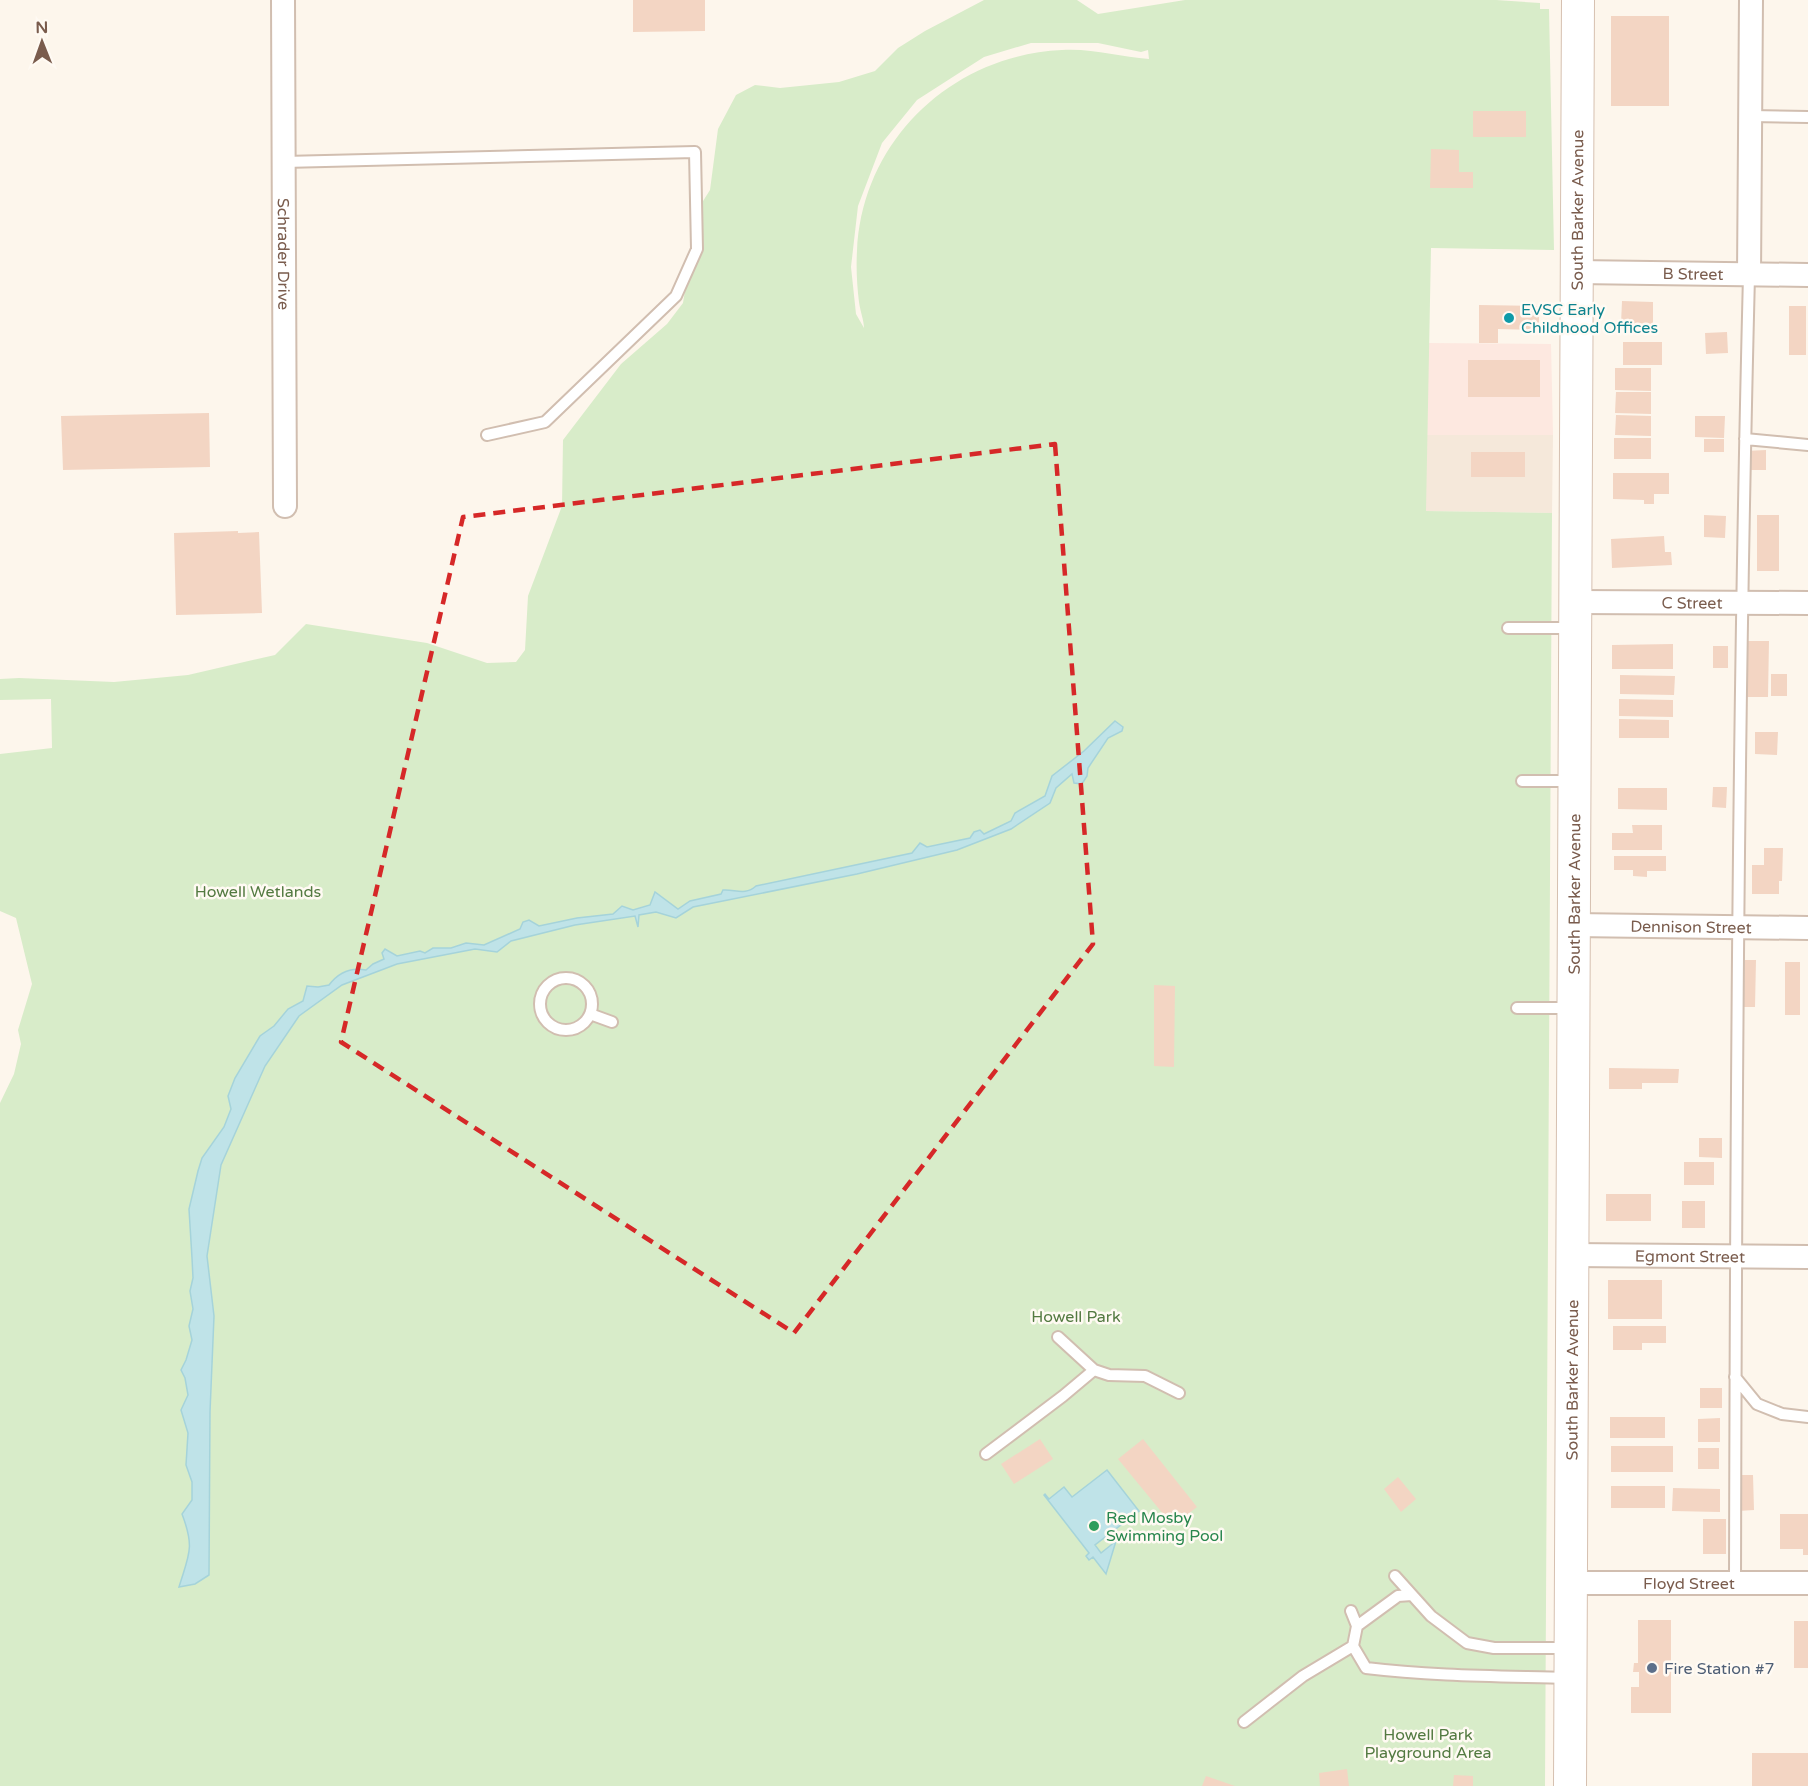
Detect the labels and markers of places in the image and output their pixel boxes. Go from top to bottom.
place label: EVSC Early Childhood Offices [1521,300,1658,338]
marker: EVSC Early Childhood Offices [1502,311,1516,325]
place label: Red Mosby Swimming Pool [1106,1508,1223,1546]
marker: Red Mosby Swimming Pool [1087,1519,1101,1533]
place label: Fire Station #7 [1664,1659,1775,1679]
marker: Fire Station #7 [1645,1661,1659,1675]

